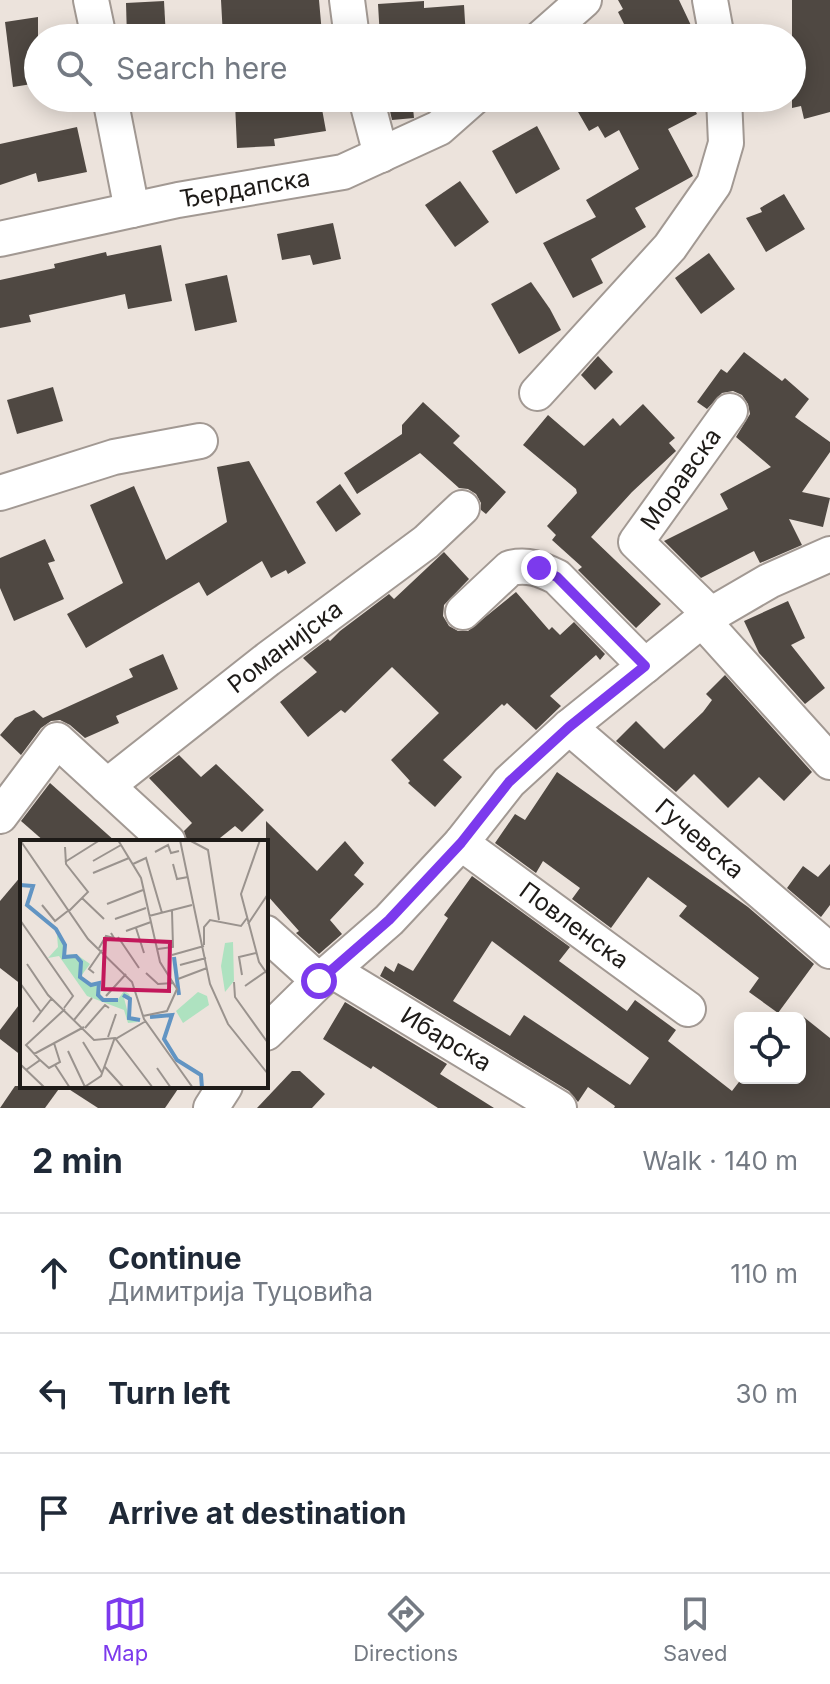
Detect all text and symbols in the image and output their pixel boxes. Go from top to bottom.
search box [24,24,806,112]
icon: search [52,46,96,90]
text: Search here [116,50,288,86]
street label: Ђердапска [177,163,312,213]
street label: Моравска [634,422,727,535]
route end [521,550,557,586]
street label: Романијска [222,594,348,699]
street label: Гучевска [650,793,750,885]
inset map [20,840,268,1088]
street label: Повленска [514,876,635,975]
route start [301,963,337,999]
street label: Ибарска [396,1000,497,1078]
map controls [734,1012,806,1084]
button: locate [734,1012,806,1084]
text: 2 min [32,1140,123,1181]
text: Walk · 140 m [643,1145,798,1176]
text: Continue [108,1240,242,1276]
icon: ahead [32,1251,76,1295]
text: 110 m [730,1258,798,1289]
text: Димитрија Туцовића [108,1276,373,1307]
icon: left [32,1371,76,1415]
text: Turn left [108,1375,230,1411]
text: 30 m [735,1378,798,1409]
icon: arrive [32,1491,76,1535]
text: Arrive at destination [108,1495,406,1531]
tab: Map [103,1592,148,1666]
tab: Directions [353,1592,458,1666]
tab: Saved [663,1592,727,1666]

